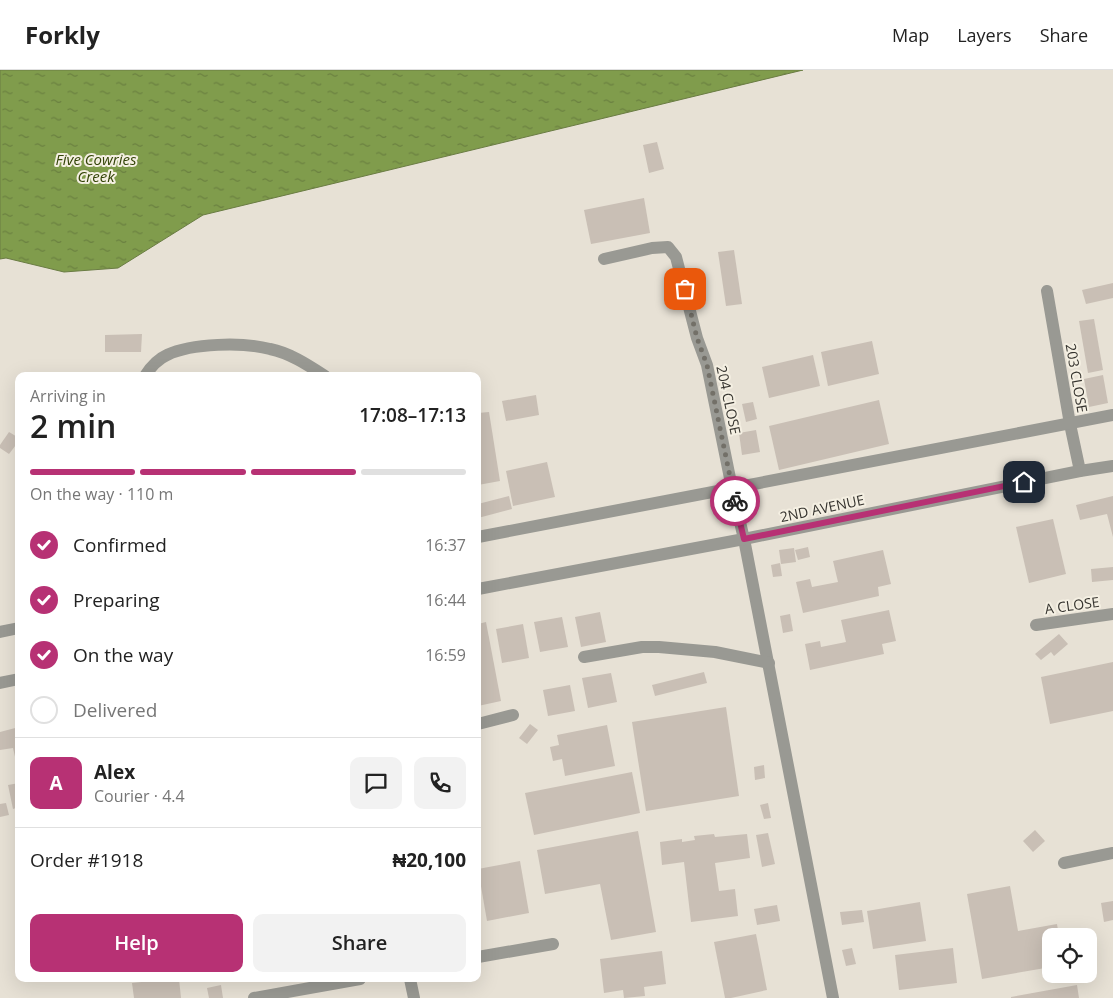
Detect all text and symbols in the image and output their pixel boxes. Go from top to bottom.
text: Forkly [25,18,100,51]
text: Map [892,23,929,47]
text: Layers [957,23,1012,47]
text: Share [1040,23,1088,47]
water label: Five Cowries Creek [56,149,137,186]
pin [664,268,706,310]
icon: bag [671,275,699,303]
street label: 203 CLOSE [1062,342,1092,414]
street label: 204 CLOSE [712,364,746,436]
text: Arriving in [30,385,106,407]
text: 17:08–17:13 [359,402,466,428]
text: 2 min [30,404,116,447]
pin [1003,461,1045,503]
icon: home [1010,468,1038,496]
courier [710,476,760,526]
text: On the way · 110 m [30,483,173,505]
icon: bike [721,487,749,515]
street label: 2ND AVENUE [778,490,866,526]
icon: check [30,531,58,559]
text: Confirmed [73,532,167,558]
text: 16:37 [425,534,466,556]
icon: check [30,586,58,614]
text: Preparing [73,587,160,613]
text: 16:44 [425,589,466,611]
street label: A CLOSE [1043,592,1101,618]
icon: check [30,641,58,669]
text: On the way [73,642,173,668]
text: 16:59 [425,644,466,666]
text: Delivered [73,697,157,723]
button: chat [350,757,402,809]
button: phone [414,757,466,809]
text: Alex [94,759,135,785]
text: A [49,770,63,796]
text: Courier · 4.4 [94,785,185,807]
text: Order #1918 [30,847,143,873]
text: ₦20,100 [393,847,466,873]
button: Help [30,914,243,972]
button: Share [253,914,466,972]
map controls [1042,928,1097,983]
button: locate [1042,928,1097,983]

